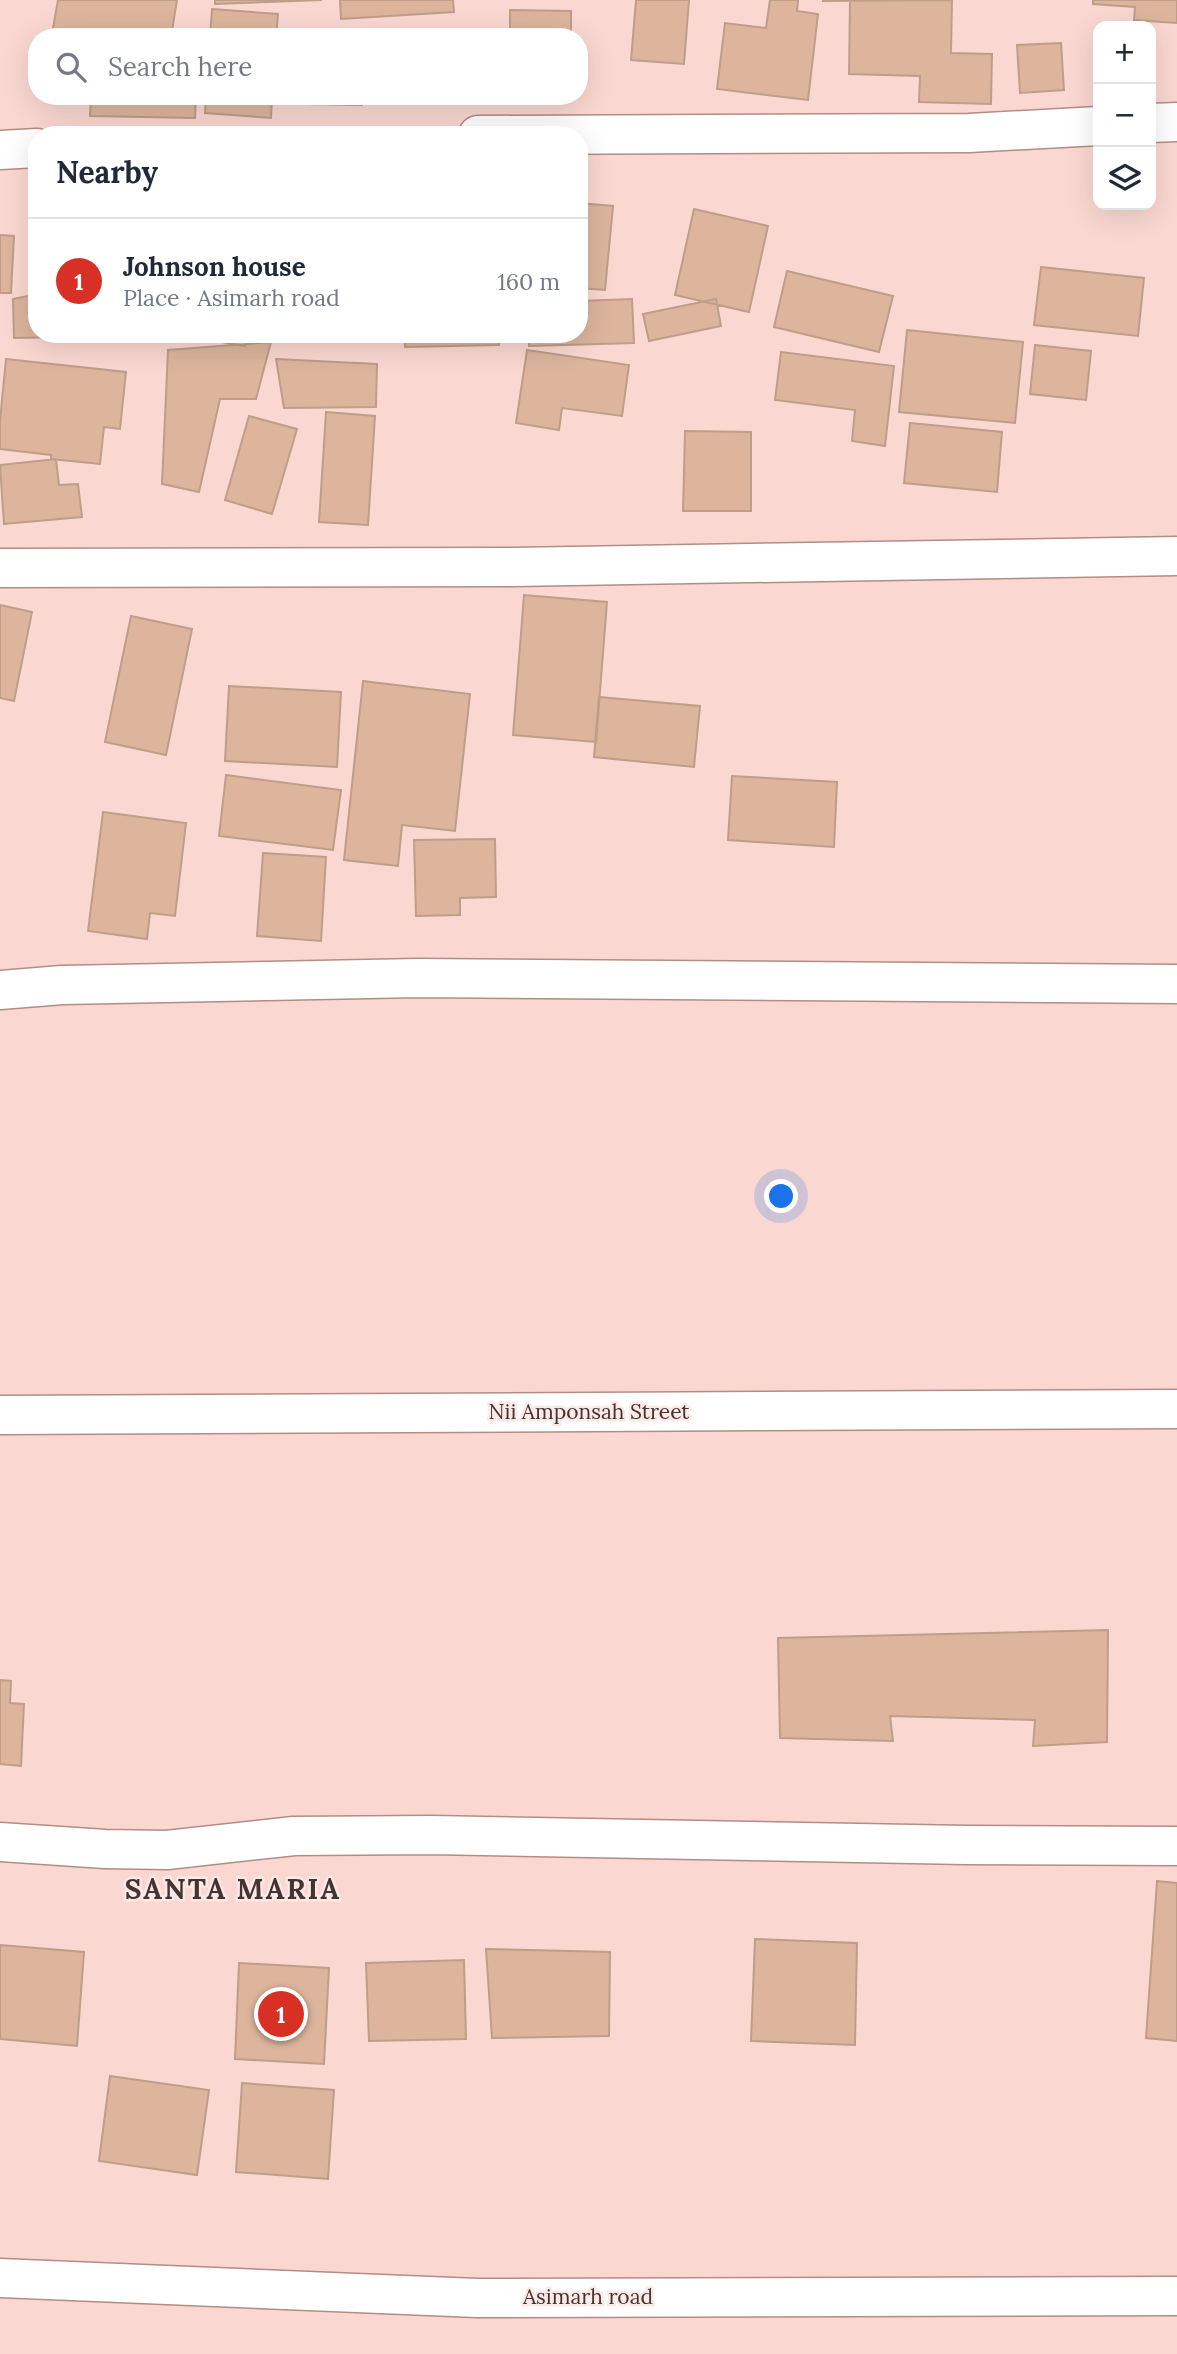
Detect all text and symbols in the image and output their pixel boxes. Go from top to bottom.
map controls [1093,21,1156,210]
button: + [1093,21,1156,84]
search box [28,28,588,105]
icon: search [52,48,90,86]
text: Search here [108,50,252,83]
button: − [1093,84,1156,147]
button: layers [1093,147,1156,210]
text: Nearby [56,153,158,191]
text: Johnson house [123,250,306,283]
text: 1 [74,267,84,296]
text: 160 m [497,267,560,296]
text: Place · Asimarh road [123,283,340,312]
your location [764,1179,798,1213]
street label: Nii Amponsah Street [488,1398,690,1425]
district label: SANTA MARIA [125,1871,341,1907]
pin: 1 [258,1988,304,2040]
street label: Asimarh road [522,2283,653,2310]

